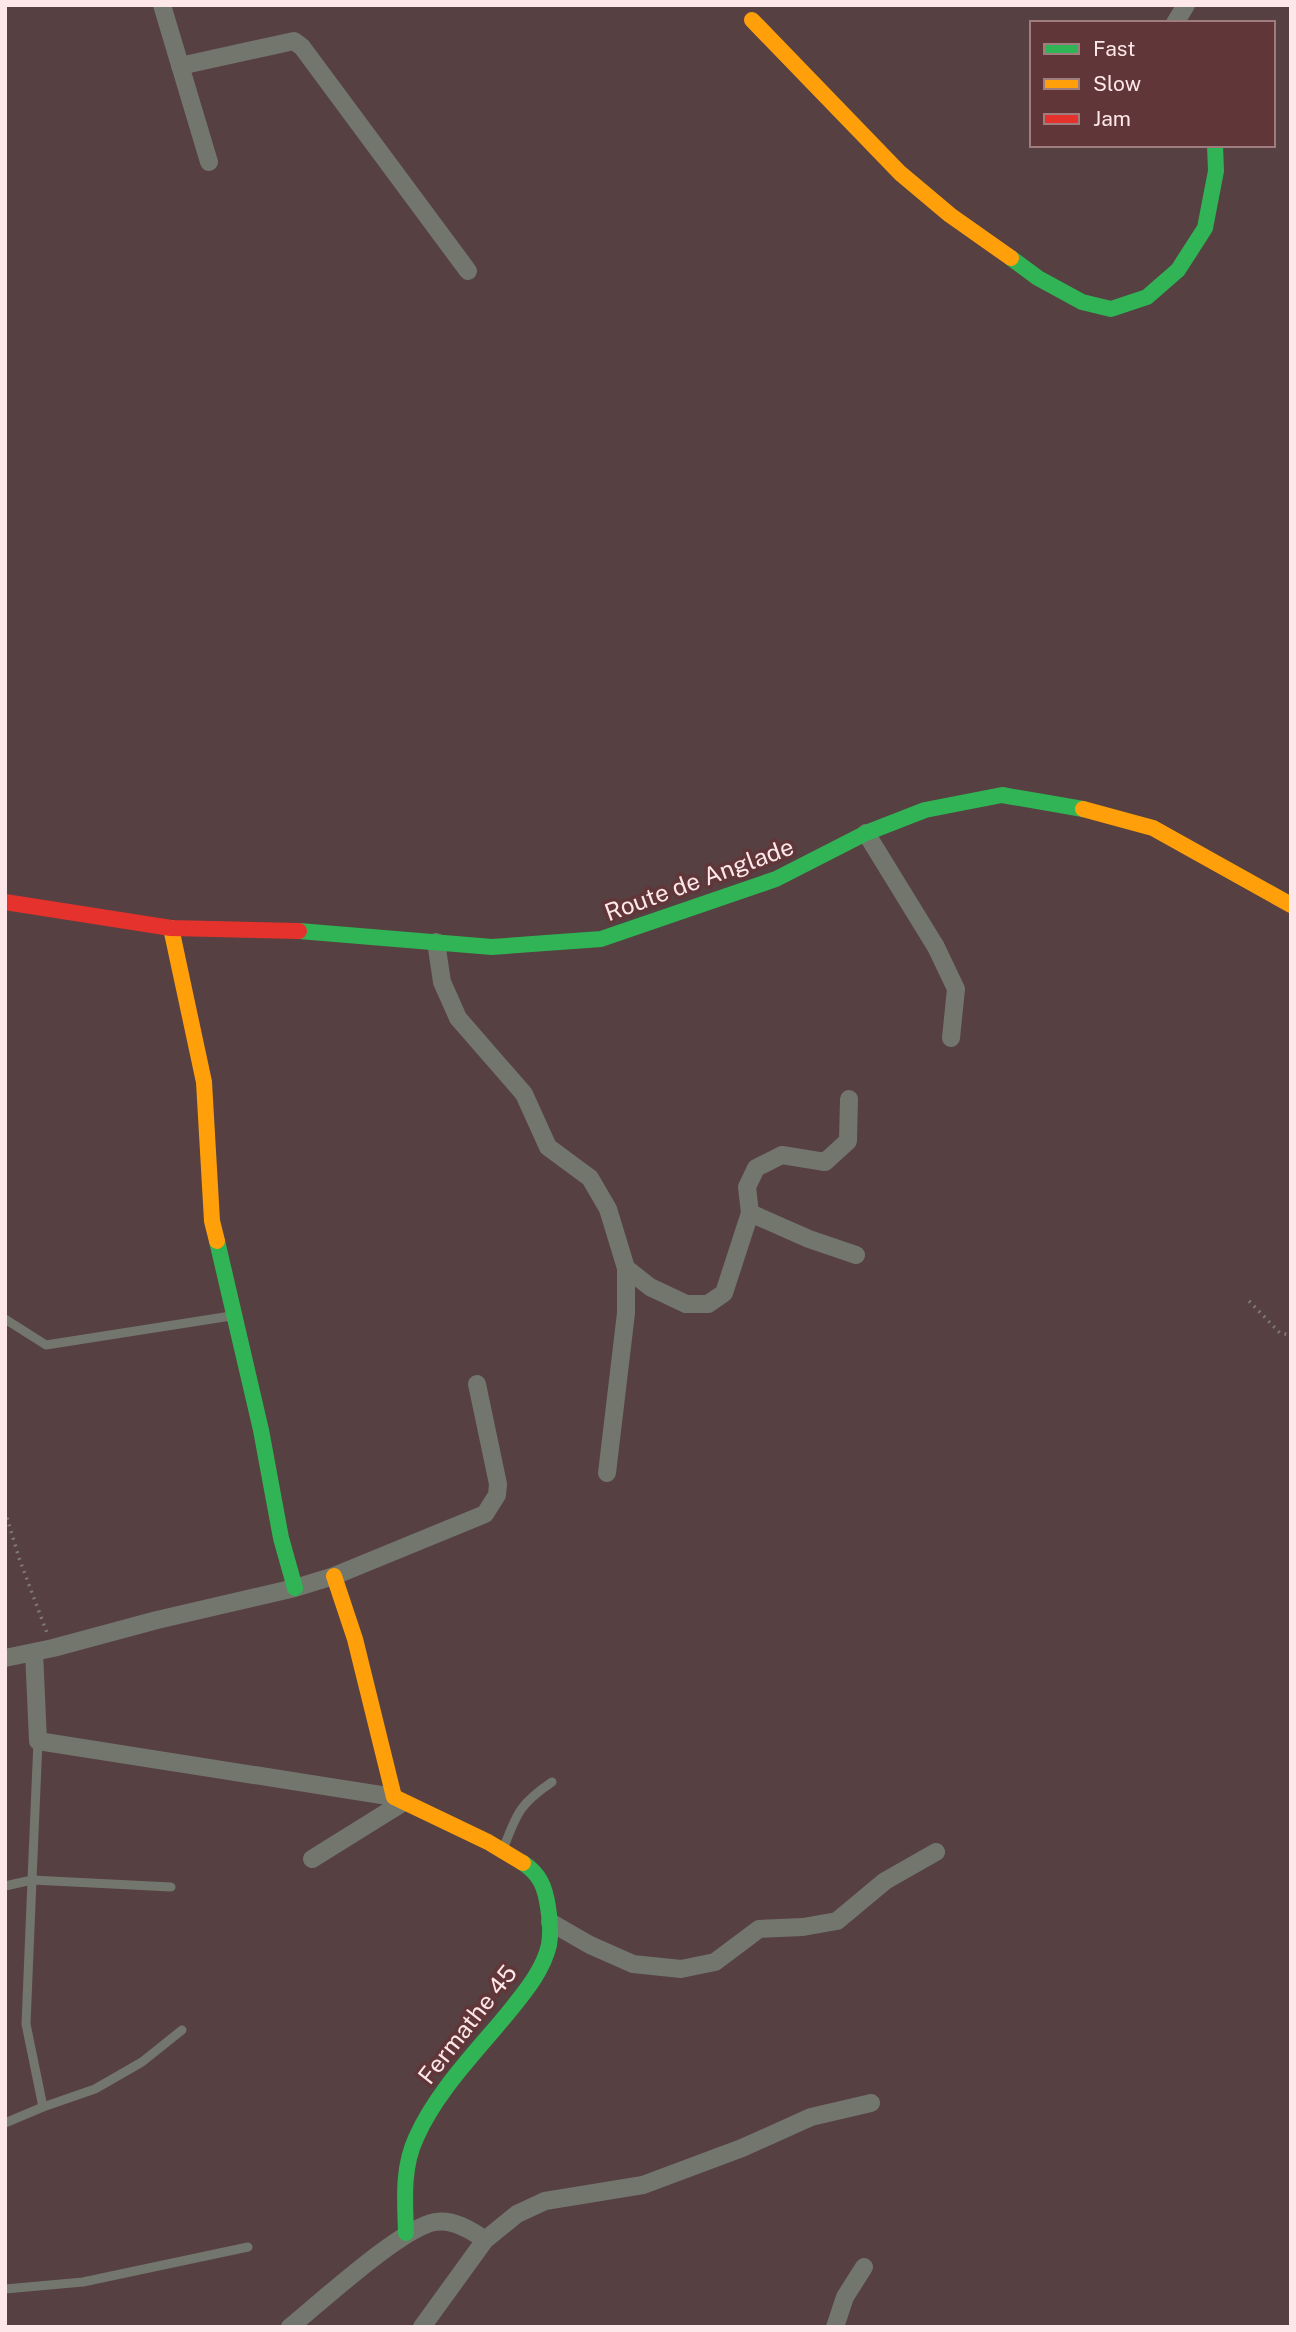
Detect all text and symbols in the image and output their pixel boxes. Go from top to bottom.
legend [1030,21,1275,147]
text: Fast [1093,36,1135,61]
text: Slow [1093,71,1141,96]
text: Jam [1093,106,1131,131]
street label: Route de Anglade [601,832,797,926]
street label: Fermathe 45 [412,1959,522,2089]

